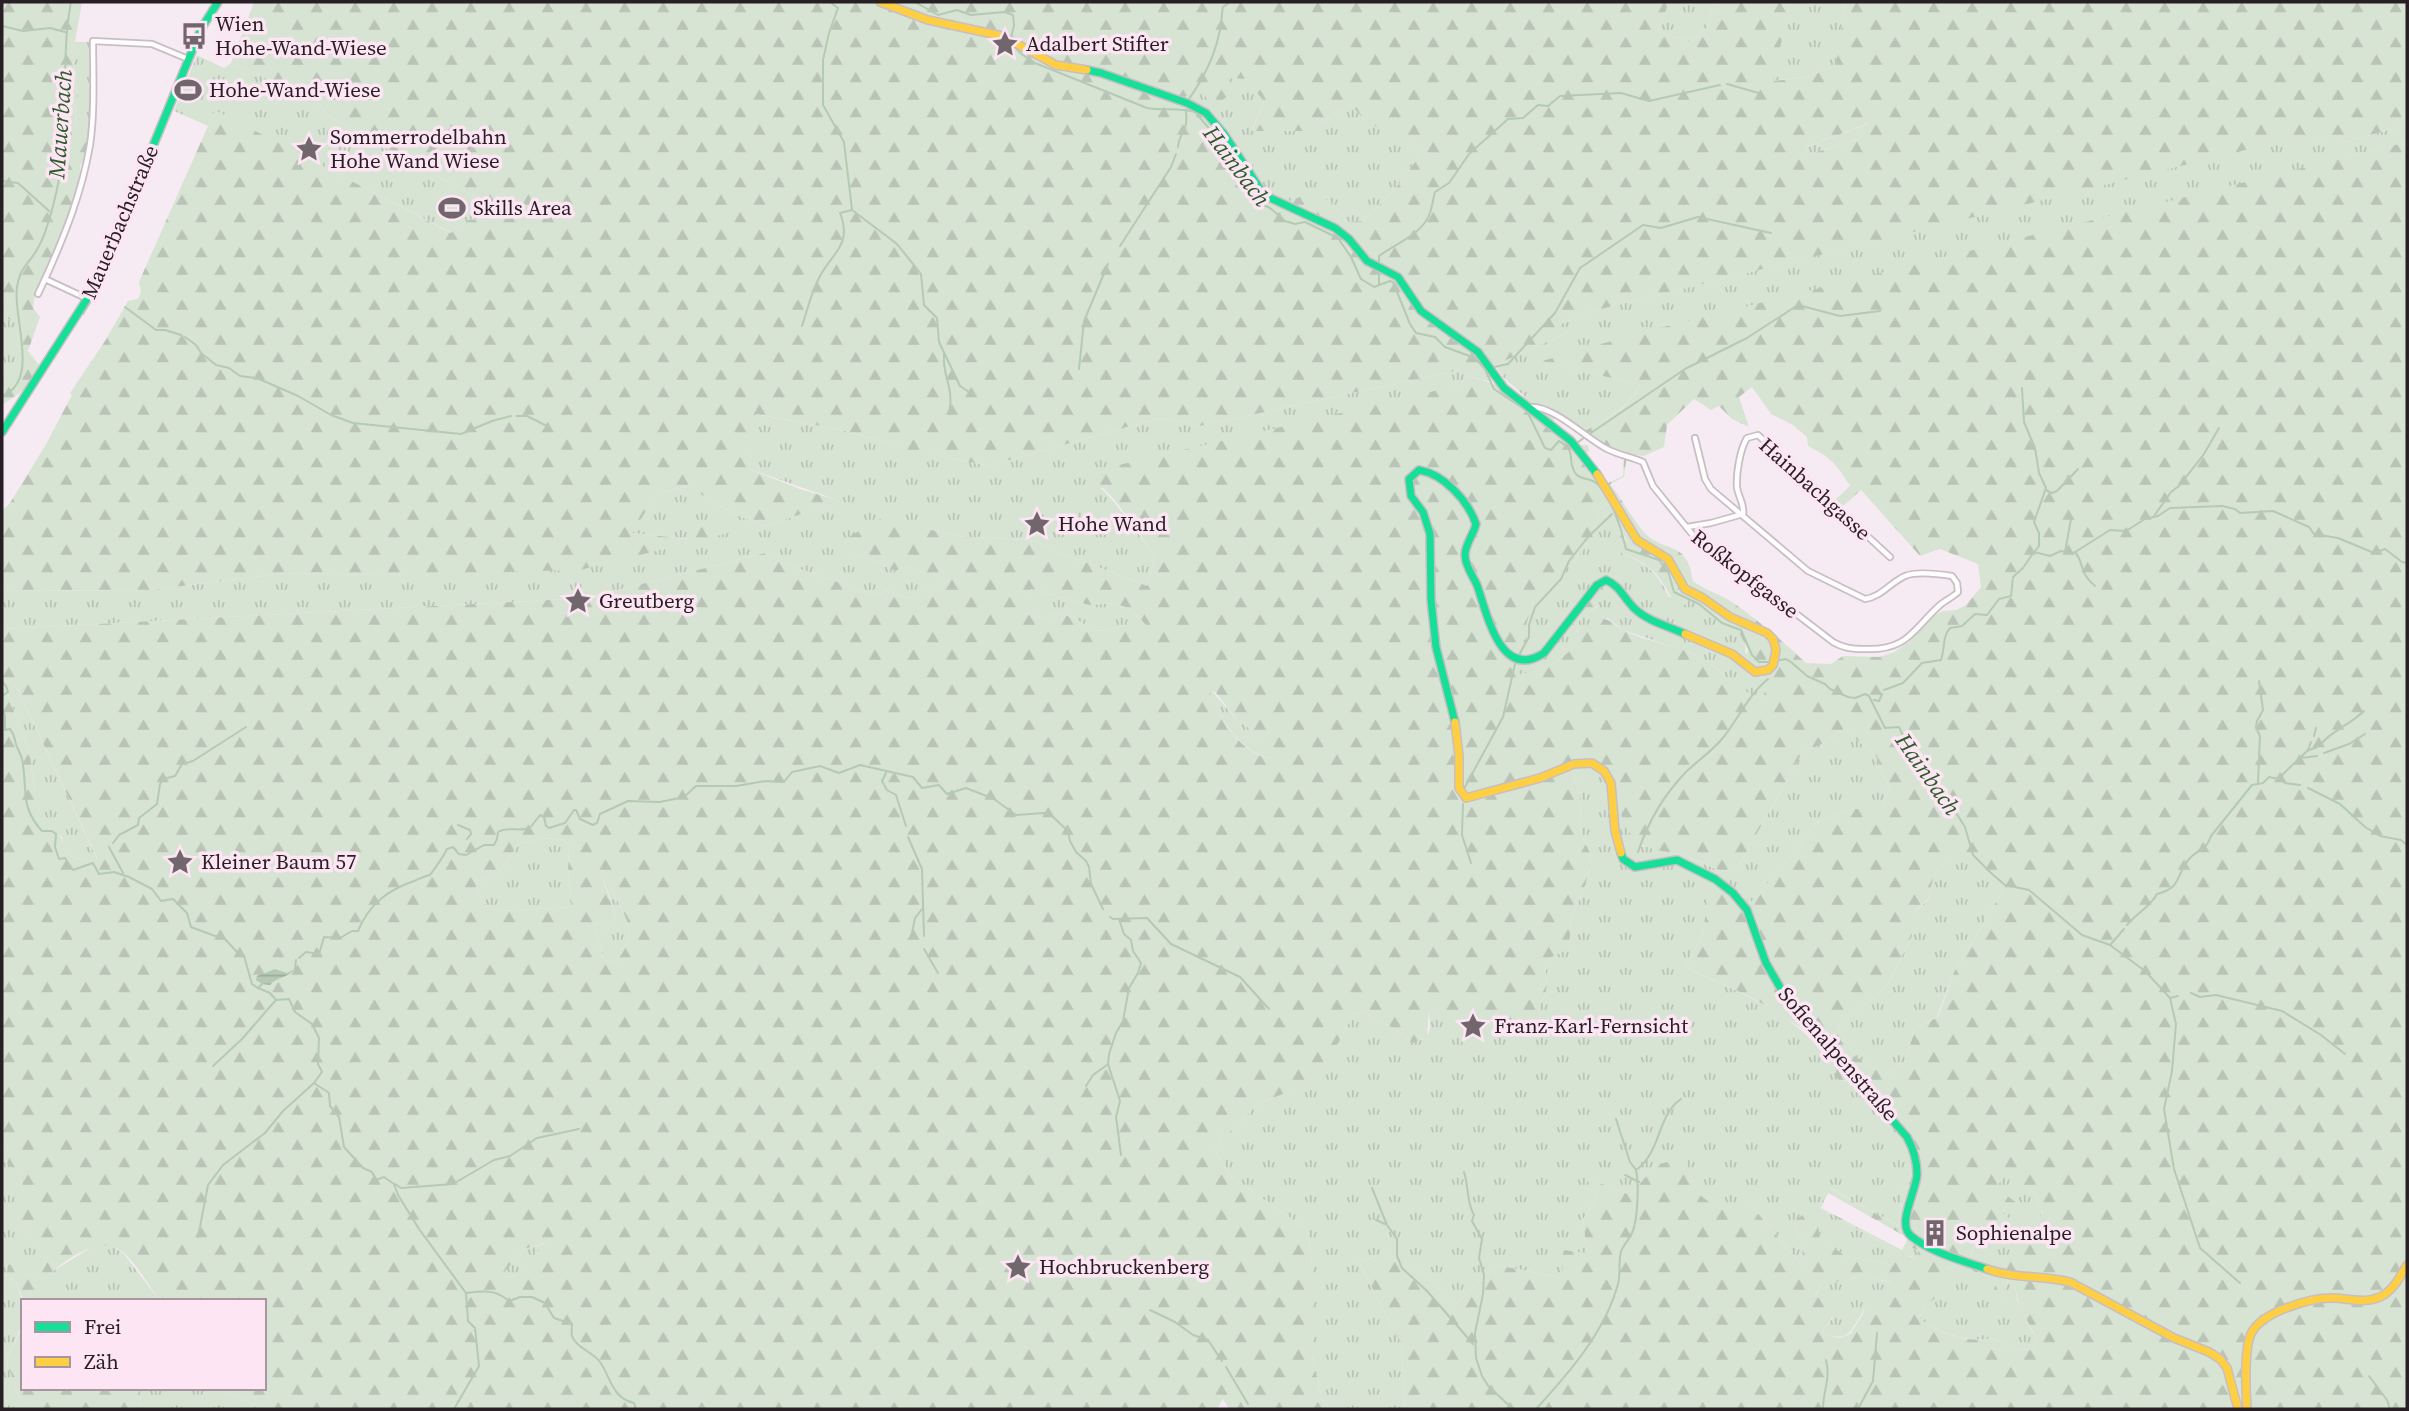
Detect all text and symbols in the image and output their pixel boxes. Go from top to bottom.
place label: Wien Hohe-Wand-Wiese [215,9,387,62]
bus stop icon: Wien Hohe-Wand-Wiese [179,21,209,51]
place icon: Adalbert Stifter [990,29,1020,59]
place label: Adalbert Stifter [1026,29,1169,58]
water label: Mauerbach [40,68,80,180]
sports icon: Hohe-Wand-Wiese [173,75,203,105]
place label: Hohe-Wand-Wiese [209,75,381,104]
water label: Hainbach [1195,118,1278,213]
place label: Sommerrodelbahn Hohe Wand Wiese [330,122,507,175]
place icon: Sommerrodelbahn Hohe Wand Wiese [294,134,324,164]
street label: Mauerbachstraße [74,140,165,303]
sports icon: Skills Area [437,193,467,223]
place label: Skills Area [473,193,572,222]
street label: Hainbachgasse [1753,431,1878,547]
place icon: Hohe Wand [1022,509,1052,539]
place label: Hohe Wand [1058,509,1167,538]
street label: Roßkopfgasse [1685,522,1805,625]
place icon: Greutberg [563,586,593,616]
place label: Greutberg [599,586,694,615]
water label: Hainbach [1887,726,1968,822]
place icon: Kleiner Baum 57 [165,847,195,877]
place label: Kleiner Baum 57 [201,847,356,876]
street label: Sofienalpenstraße [1772,980,1905,1127]
place icon: Franz-Karl-Fernsicht [1458,1011,1488,1041]
place label: Franz-Karl-Fernsicht [1494,1011,1688,1040]
building icon: Sophienalpe [1920,1218,1950,1248]
place label: Sophienalpe [1956,1218,2072,1247]
place icon: Hochbruckenberg [1003,1252,1033,1282]
place label: Hochbruckenberg [1039,1252,1209,1281]
legend [21,1299,266,1390]
text: Frei [84,1312,121,1341]
text: Zäh [84,1347,119,1376]

